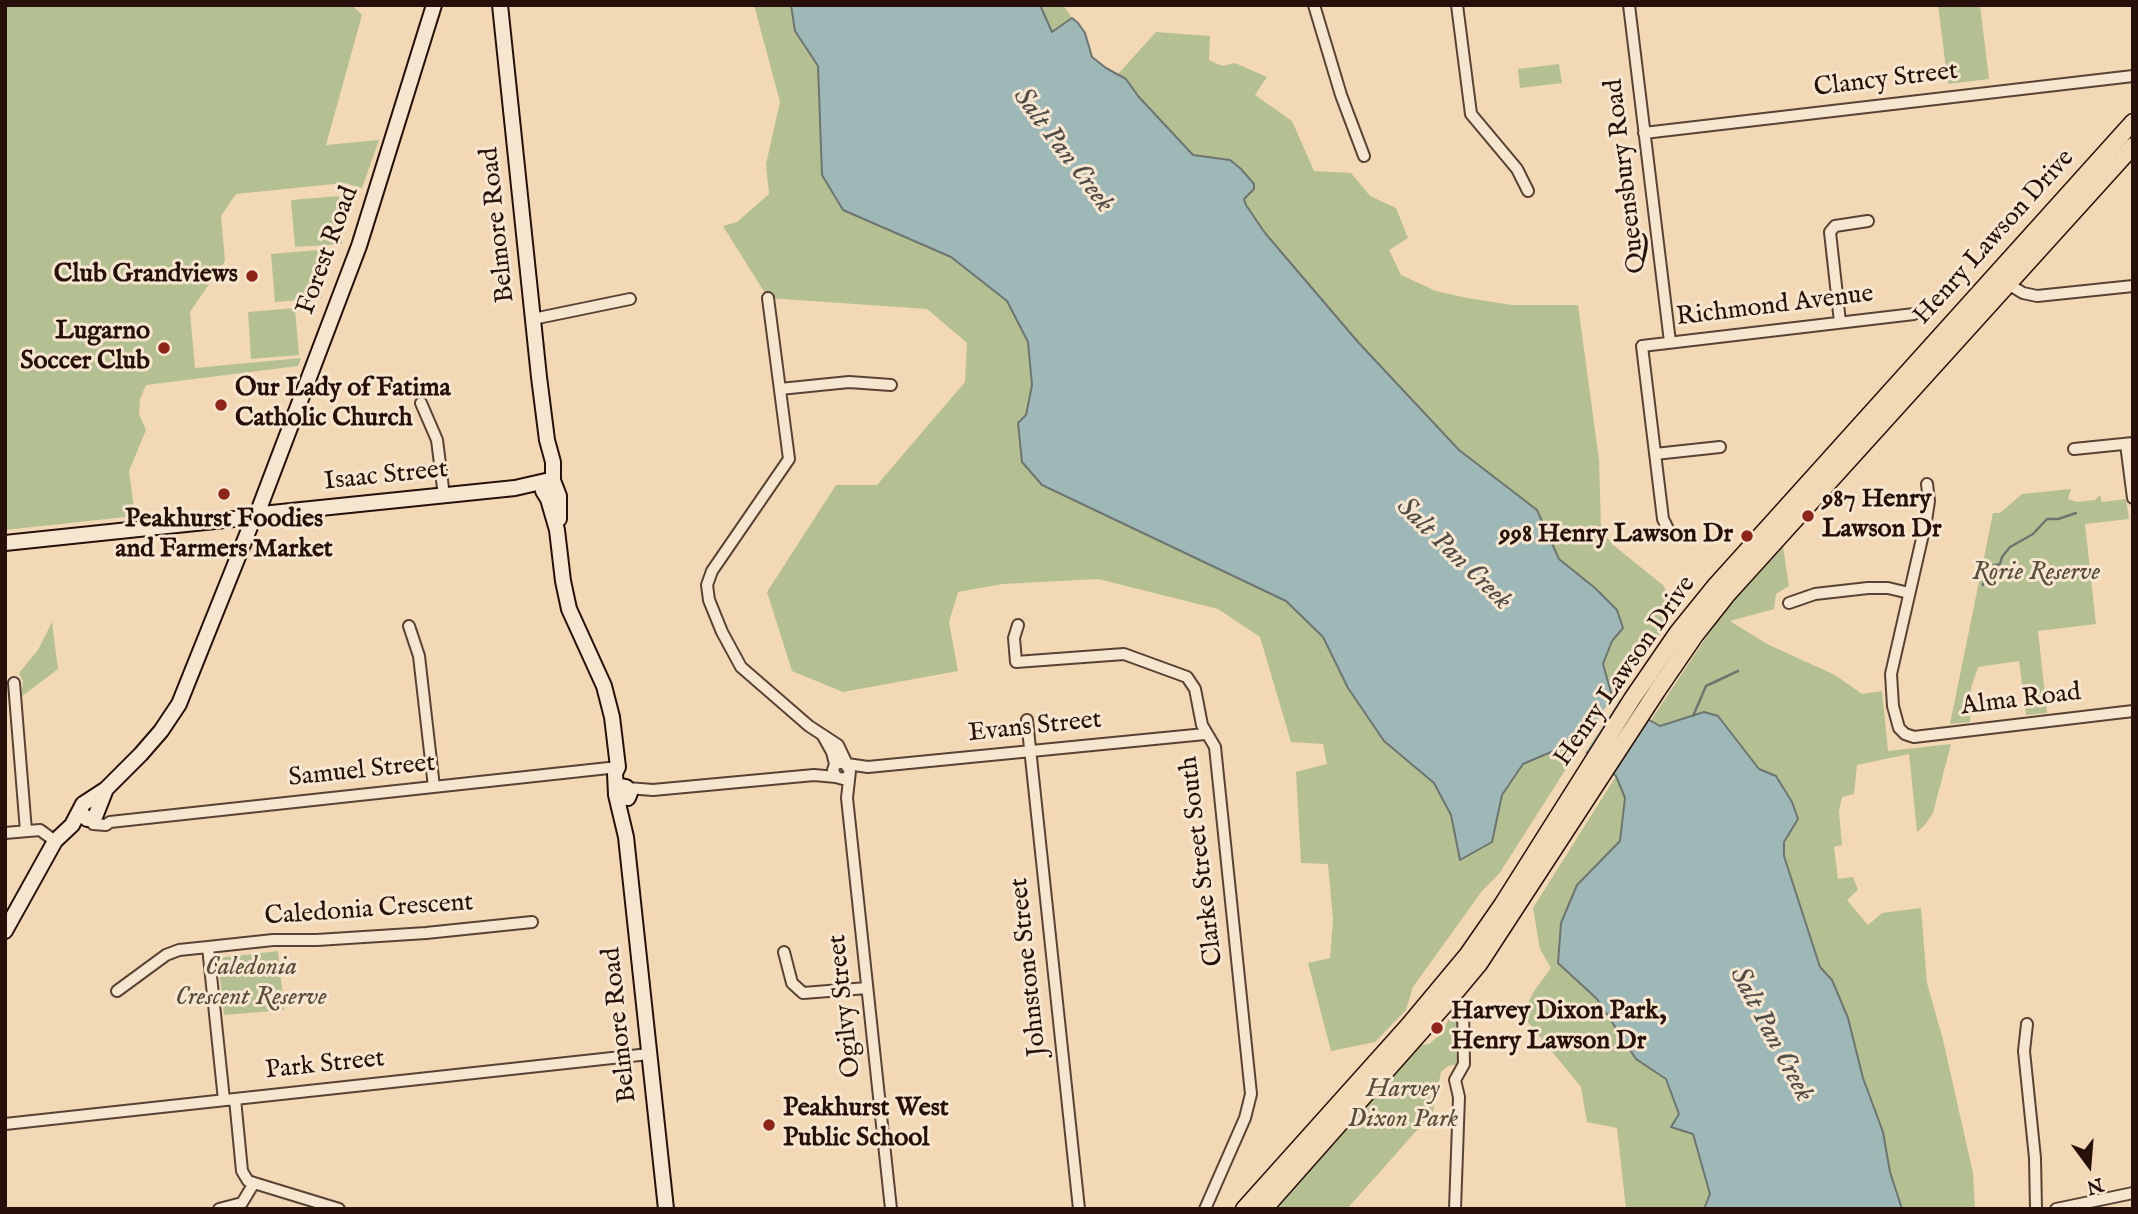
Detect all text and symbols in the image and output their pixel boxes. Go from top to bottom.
street label: Clancy Street [1812,57,1960,105]
street label: Queensbury Road [1600,77,1654,275]
water label: Salt Pan Creek [1004,82,1120,220]
street label: Henry Lawson Drive [1908,144,2082,332]
street label: Belmore Road [475,146,523,304]
street label: Forest Road [291,183,367,319]
place label: Club Grandviews [54,260,238,292]
marker: Club Grandviews [244,268,260,284]
street label: Richmond Avenue [1675,279,1875,335]
place label: Lugarno Soccer Club [20,317,150,378]
marker: Lugarno Soccer Club [156,340,172,356]
place label: Our Lady of Fatima Catholic Church [235,374,451,436]
marker: Our Lady of Fatima Catholic Church [213,397,229,413]
street label: Isaac Street [323,455,449,499]
place label: 987 Henry Lawson Dr [1822,485,1941,546]
marker: Peakhurst Foodies and Farmers Market [216,486,232,502]
water label: Salt Pan Creek [1388,492,1518,618]
place label: Peakhurst Foodies and Farmers Market [115,505,333,566]
marker: 987 Henry Lawson Dr [1800,508,1816,524]
place label: 998 Henry Lawson Dr [1499,520,1733,552]
marker: 998 Henry Lawson Dr [1739,528,1755,544]
park label: Rorie Reserve [1972,558,2100,590]
street label: Henry Lawson Drive [1549,571,1703,773]
street label: Alma Road [1959,678,2083,724]
street label: Evans Street [967,705,1103,751]
street label: Samuel Street [287,749,437,795]
street label: Clarke Street South [1175,754,1231,968]
street label: Johnstone Street [1005,876,1055,1058]
street label: Caledonia Crescent [264,888,474,934]
street label: Ogilvy Street [823,933,869,1079]
street label: Belmore Road [597,946,645,1104]
park label: Caledonia Crescent Reserve [175,953,327,1014]
water label: Salt Pan Creek [1720,962,1820,1108]
place label: Harvey Dixon Park, Henry Lawson Dr [1451,997,1666,1058]
marker: Harvey Dixon Park, Henry Lawson Dr [1429,1020,1445,1036]
street label: Park Street [264,1044,386,1088]
park label: Harvey Dixon Park [1348,1075,1458,1136]
place label: Peakhurst West Public School [783,1094,949,1156]
marker: Peakhurst West Public School [761,1117,777,1133]
north arrow [2054,1130,2124,1200]
text: N [2084,1171,2106,1199]

